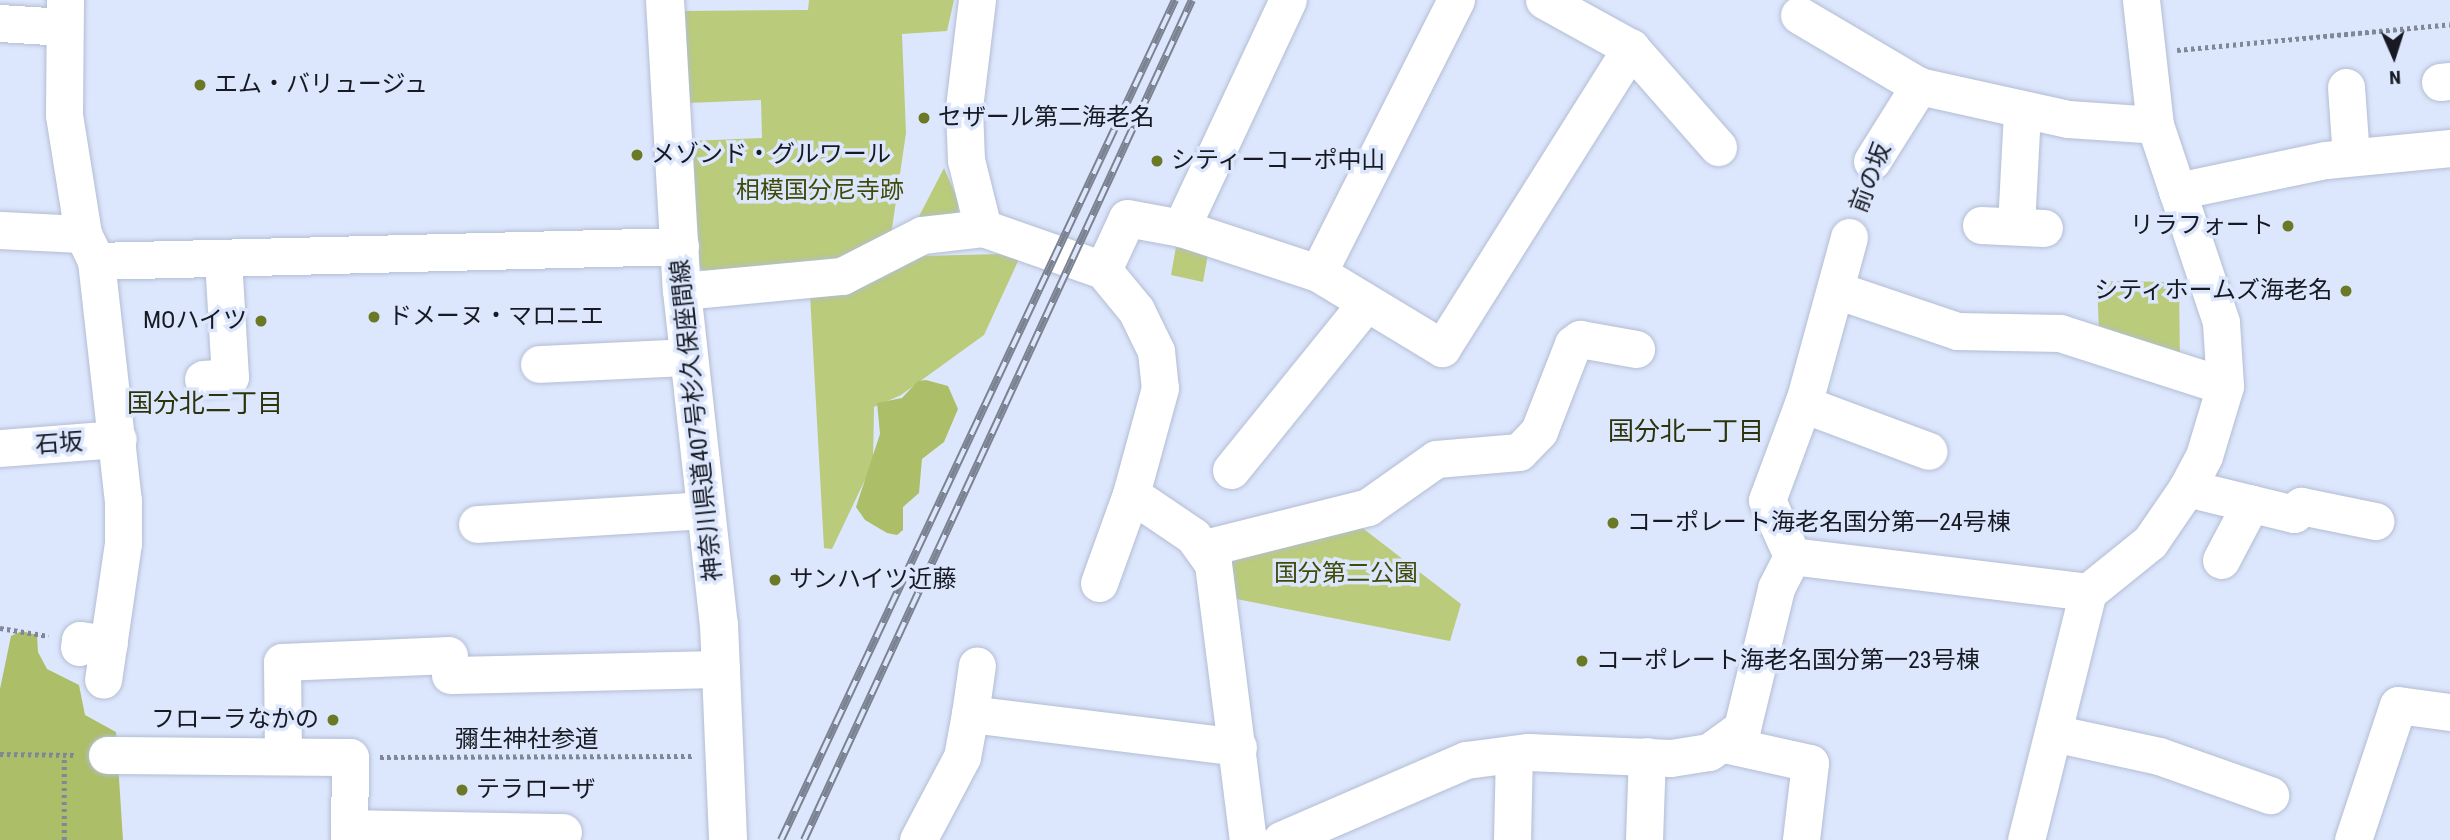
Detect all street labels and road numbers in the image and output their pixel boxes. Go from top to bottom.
street label: 前の坂 [1845,139,1897,217]
street label: 神奈川県道407号杉久保座間線 [666,258,728,582]
street label: 石坂 [34,428,84,460]
street label: 彌生神社参道 [455,726,599,754]

